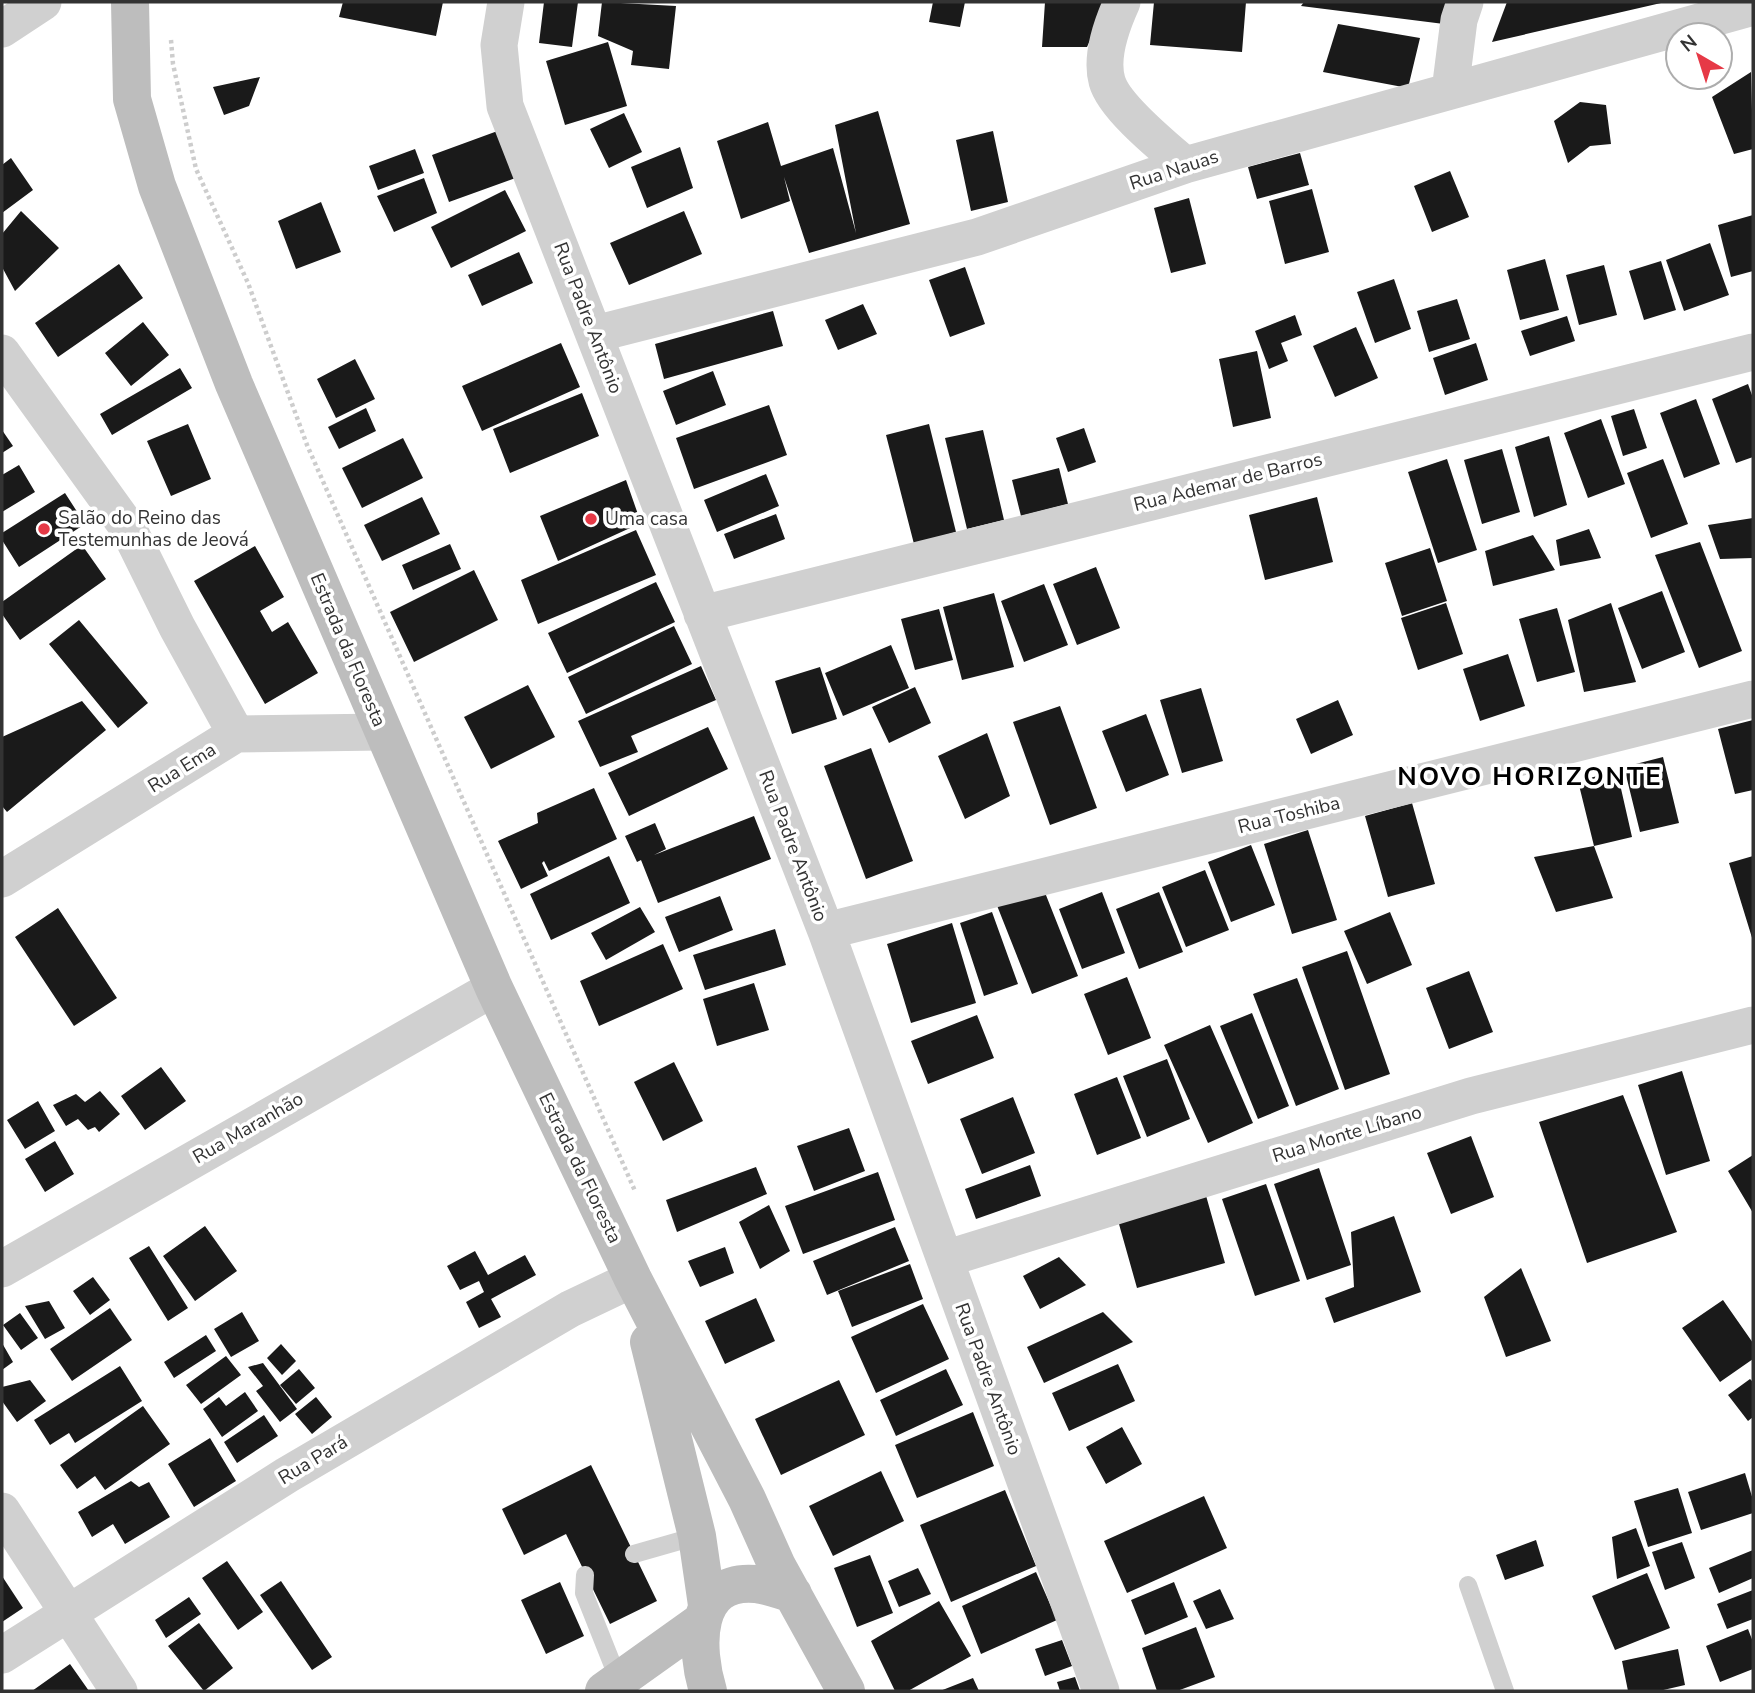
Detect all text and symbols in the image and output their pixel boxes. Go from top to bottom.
north arrow [1664,21,1734,91]
text: N [1675,29,1703,58]
street label: Rua Nauas [1126,143,1222,197]
street label: Rua Padre Antônio [547,239,629,397]
street label: Rua Ademar de Barros [1131,446,1325,518]
place label: Salão do Reino das Testemunhas de Jeová [58,505,249,553]
place label: Uma casa [605,506,688,532]
marker: Uma casa [583,511,599,527]
marker: Salão do Reino das Testemunhas de Jeová [36,521,52,537]
street label: Estrada da Floresta [304,569,392,731]
street label: Rua Ema [143,737,221,799]
district label: NOVO HORIZONTE [1397,759,1663,794]
street label: Rua Padre Antônio [752,767,834,925]
street label: Rua Toshiba [1235,790,1343,840]
street label: Rua Maranhão [188,1086,308,1170]
street label: Estrada da Floresta [532,1088,628,1248]
street label: Rua Monte Líbano [1269,1099,1425,1169]
street label: Rua Padre Antônio [948,1299,1028,1459]
street label: Rua Pará [273,1429,353,1491]

